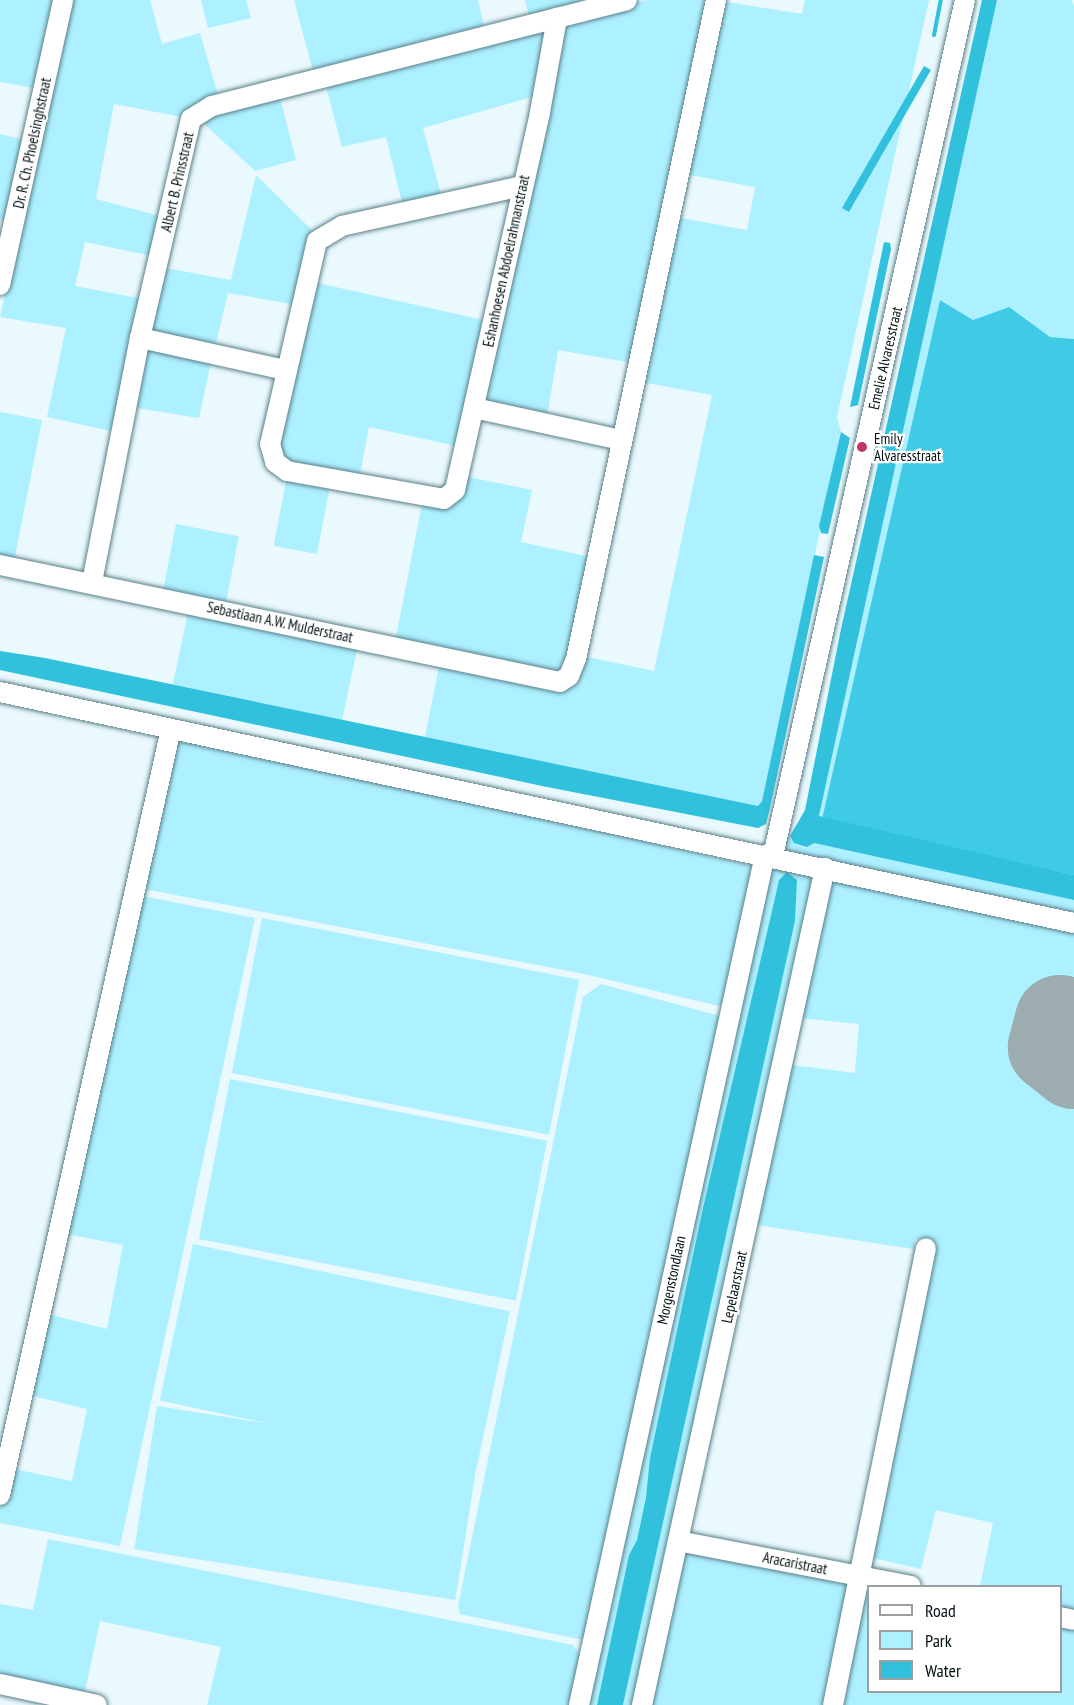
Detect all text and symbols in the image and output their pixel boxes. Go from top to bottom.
street label: Dr. R. Ch. Phoelsinghstraat [9,74,55,212]
street label: Albert B. Prinsstraat [157,130,197,234]
street label: Eshanhoesen Abdoelrahmanstraat [479,173,533,349]
street label: Emelie Alvaresstraat [864,304,906,412]
place label: Emily Alvaresstraat [874,429,941,464]
marker: Emily Alvaresstraat [855,440,869,454]
street label: Sebastiaan A.W. Mulderstraat [205,598,355,646]
street label: Morgenstondlaan [653,1234,689,1326]
street label: Lepelaarstraat [718,1249,750,1325]
street label: Aracaristraat [761,1548,829,1578]
legend [867,1585,1062,1693]
text: Road [925,1599,956,1622]
text: Park [925,1629,952,1652]
text: Water [925,1659,961,1682]

